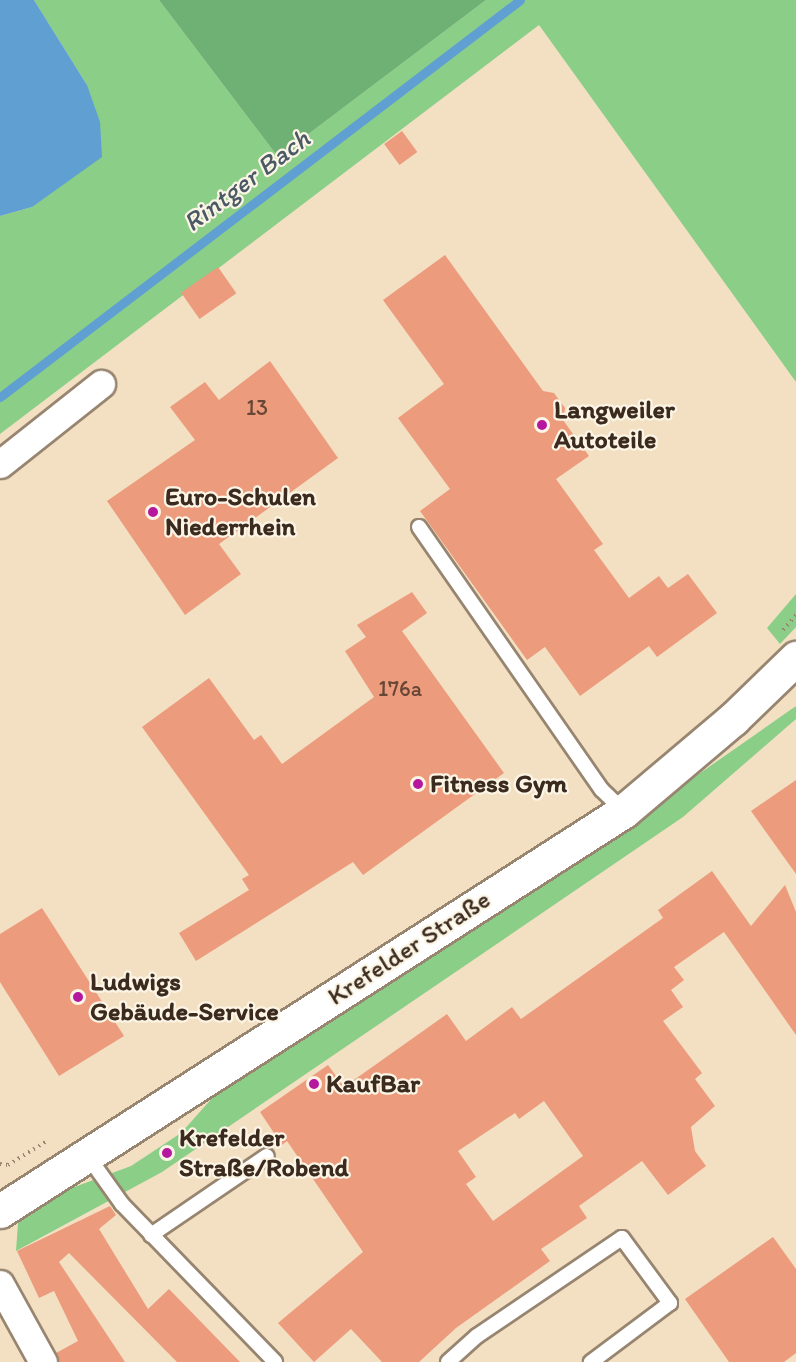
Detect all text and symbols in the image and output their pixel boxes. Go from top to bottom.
water label: Rintger Bach [176,122,316,238]
place label: Langweiler Autoteile [554,394,675,455]
house number: 13 [246,395,268,421]
marker: Langweiler Autoteile [535,418,549,432]
place label: Euro-Schulen Niederrhein [165,481,316,542]
marker: Euro-Schulen Niederrhein [146,505,160,519]
house number: 176a [378,676,422,702]
place label: Fitness Gym [430,768,566,800]
marker: Fitness Gym [411,777,425,791]
street label: Krefelder Straße [322,884,496,1012]
place label: Ludwigs Gebäude-Service [90,966,279,1028]
marker: Ludwigs Gebäude-Service [71,990,85,1004]
place label: KaufBar [326,1068,420,1100]
marker: KaufBar [307,1077,321,1091]
place label: Krefelder Straße/Robend [179,1122,349,1184]
marker: Krefelder Straße/Robend [160,1146,174,1160]

